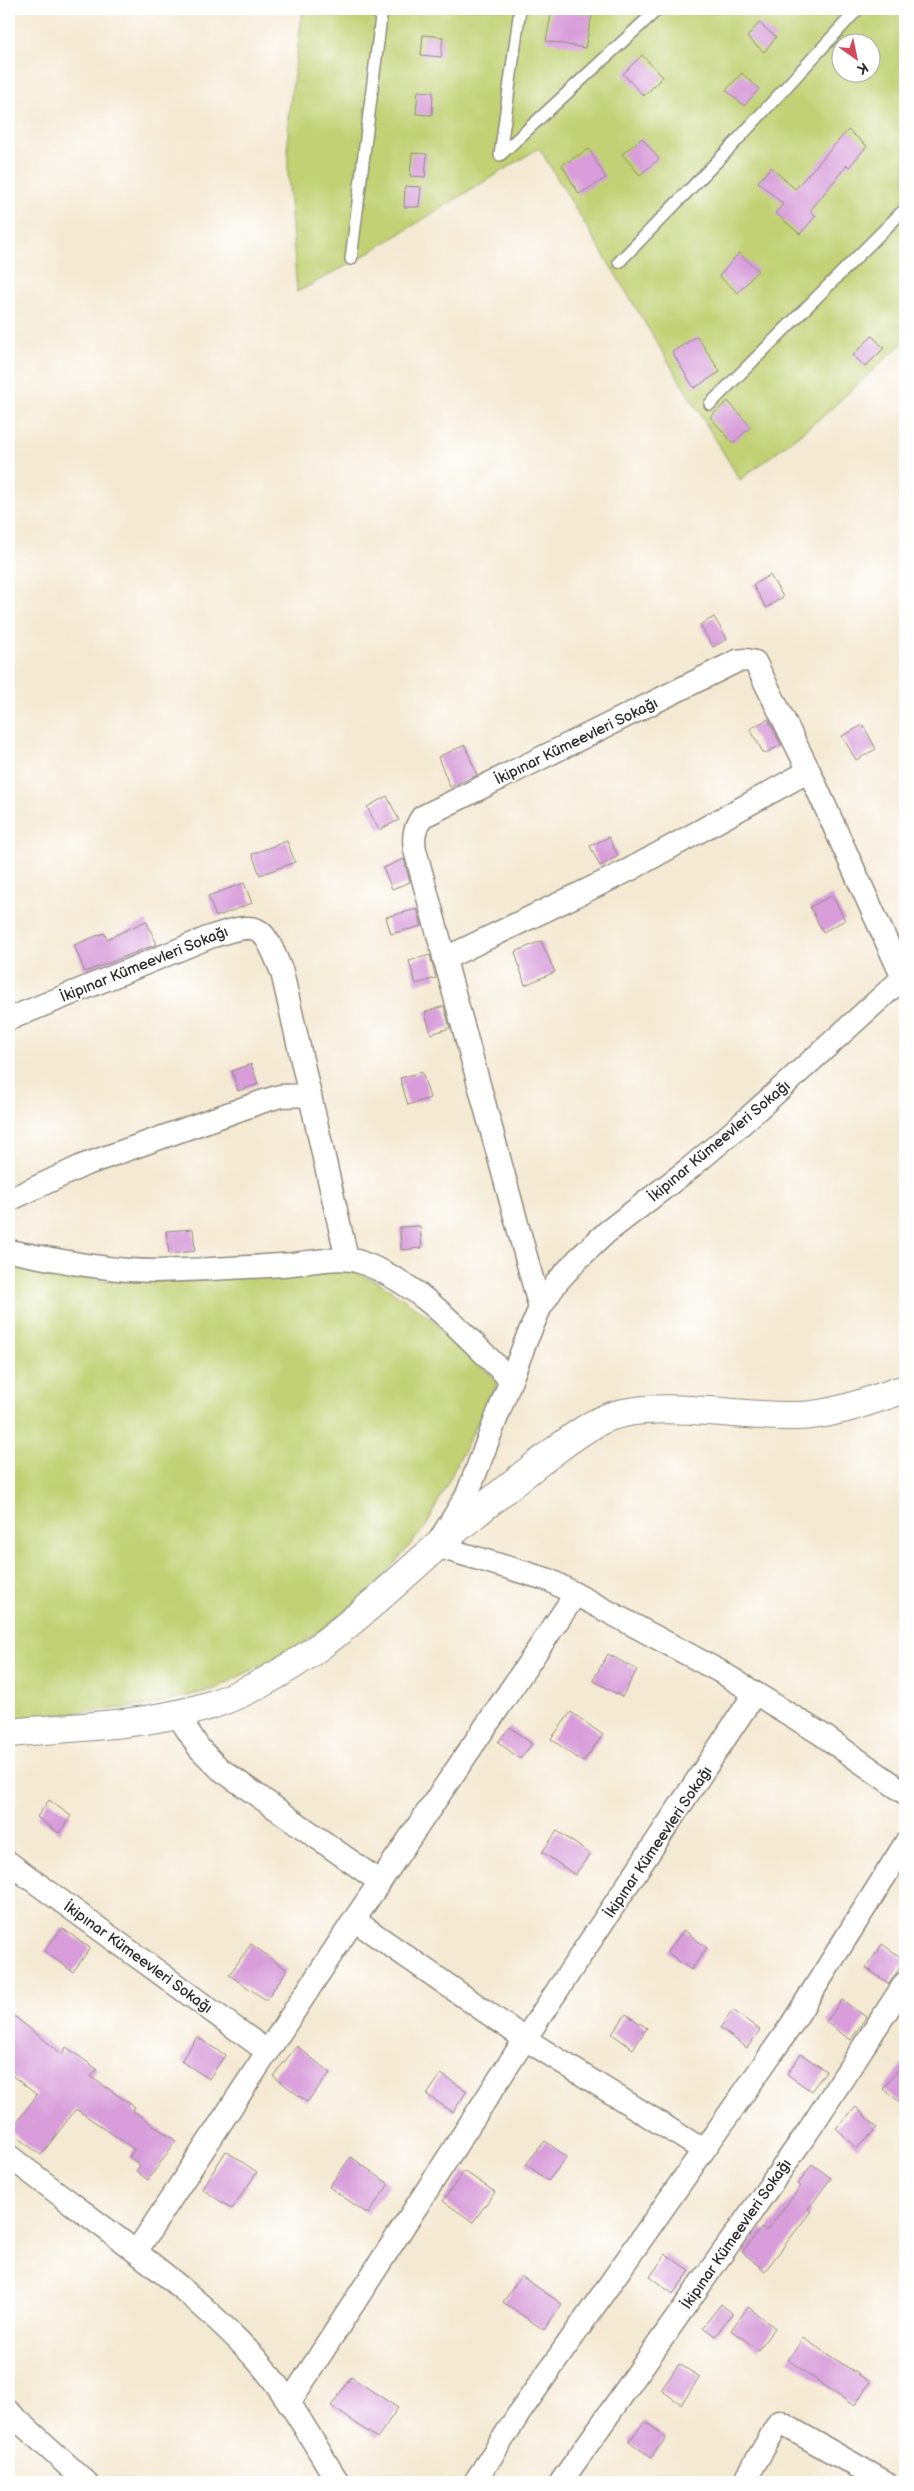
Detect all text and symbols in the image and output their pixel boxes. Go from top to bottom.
north arrow [832,32,882,82]
text: K [854,59,871,78]
street label: İkipınar Kümeevleri Sokağı [492,694,661,789]
street label: İkipınar Kümeevleri Sokağı [58,922,231,1007]
street label: İkipınar Kümeevleri Sokağı [645,1077,794,1206]
street label: İkipınar Kümeevleri Sokağı [600,1763,716,1922]
street label: İkipınar Kümeevleri Sokağı [60,1897,216,2018]
street label: İkipınar Kümeevleri Sokağı [677,2155,796,2313]

